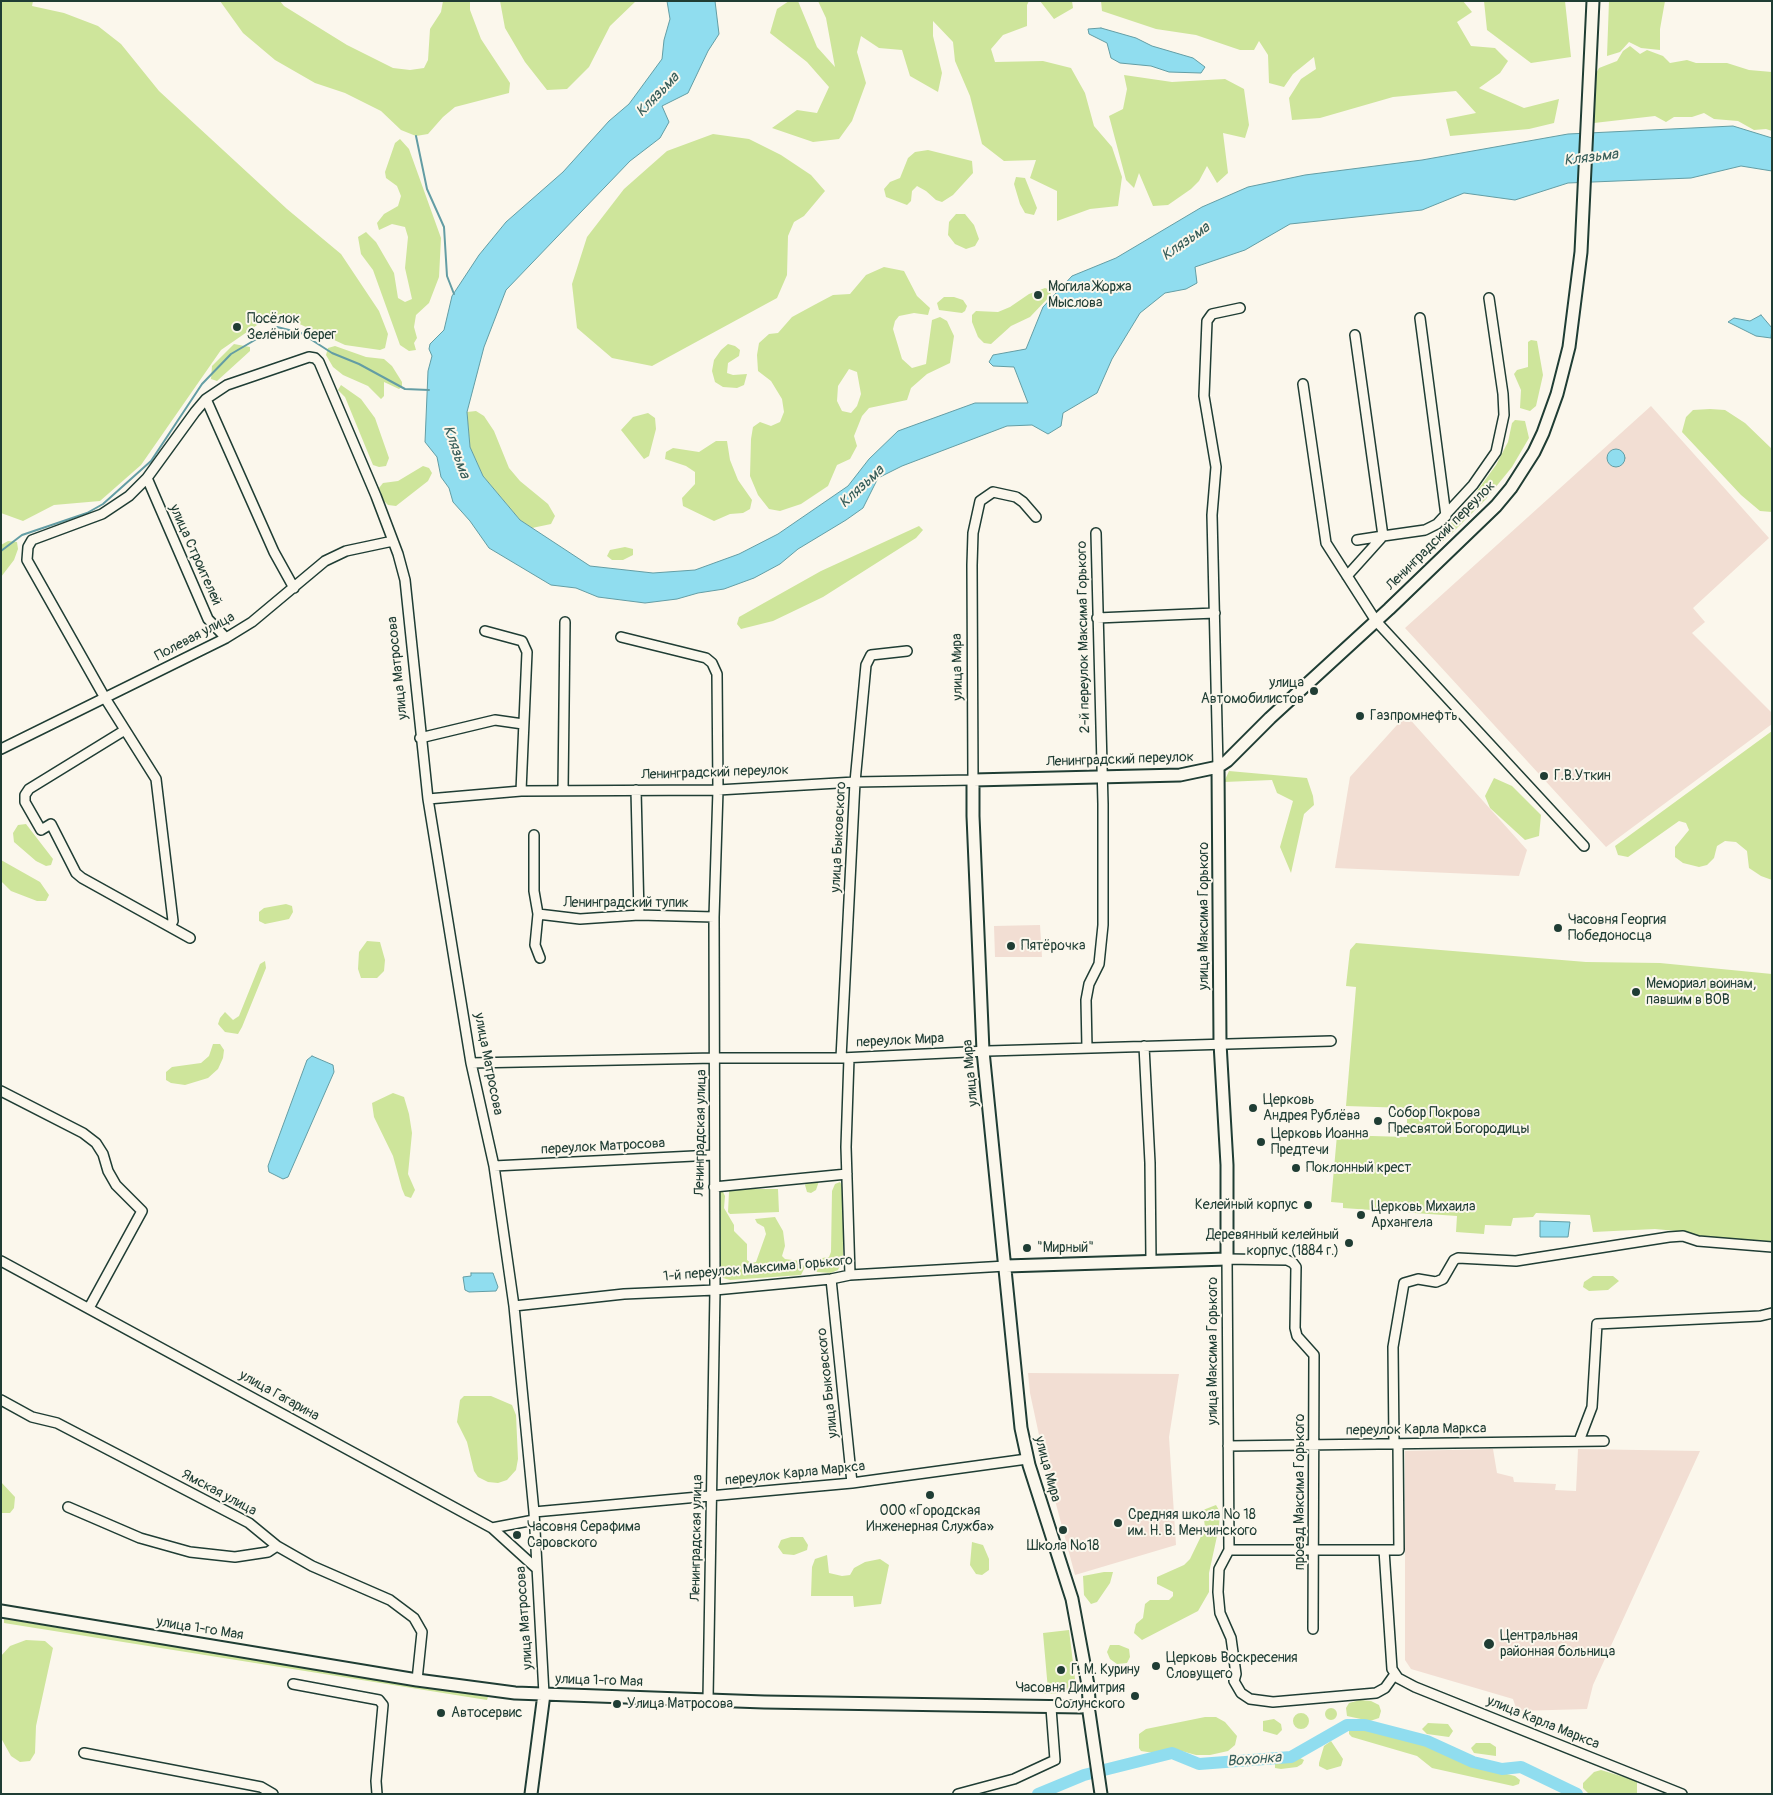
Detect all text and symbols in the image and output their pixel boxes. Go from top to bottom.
water label: Клязьма [633,69,683,121]
water label: Клязьма [1563,146,1619,170]
water label: Клязьма [1158,219,1214,265]
place label: Могила Жоржа Мыслова [1048,279,1132,312]
marker: Могила Жоржа Мыслова [1032,289,1044,301]
place label: Посёлок Зелёный берег [247,311,336,344]
marker: Посёлок Зелёный берег [231,321,243,333]
water label: Клязьма [439,423,473,481]
water label: Клязьма [836,462,888,512]
street label: Ленинградский переулок [1383,478,1499,594]
street label: улица Строителей [165,502,225,608]
street label: 2-й переулок Максима Горького [1074,541,1094,733]
street label: Полевая улица [152,609,238,665]
street label: улица Матросова [384,616,412,720]
street label: улица Мира [949,633,967,701]
place label: улица Автомобилистов [1201,675,1304,708]
marker: улица Автомобилистов [1308,685,1320,697]
place label: Газпромнефть [1370,708,1458,724]
marker: Газпромнефть [1354,710,1366,722]
street label: Ленинградский переулок [1046,749,1194,771]
street label: Ленинградский переулок [641,762,789,784]
place label: Г.В.Уткин [1554,768,1611,784]
marker: Г.В.Уткин [1538,770,1550,782]
street label: улица Быковского [828,781,850,893]
street label: улица Максима Горького [1196,842,1212,990]
street label: Ленинградский тупик [563,895,689,911]
place label: Часовня Георгия Победоносца [1568,912,1666,944]
marker: Часовня Георгия Победоносца [1552,922,1564,934]
place label: Пятёрочка [1021,938,1085,954]
marker: Пятёрочка [1005,940,1017,952]
place label: Мемориал воинам, павшим в ВОВ [1646,976,1756,1009]
marker: Мемориал воинам, павшим в ВОВ [1630,986,1642,998]
street label: улица Матросова [470,1012,506,1116]
street label: переулок Мира [856,1030,944,1052]
street label: улица Мира [960,1039,982,1107]
street label: Ленинградская улица [691,1069,711,1197]
place label: Церковь Андрея Рублёва [1263,1092,1360,1124]
marker: Церковь Андрея Рублёва [1247,1102,1259,1114]
place label: Собор Покрова Пресвятой Богородицы [1388,1105,1530,1138]
marker: Собор Покрова Пресвятой Богородицы [1372,1115,1384,1127]
place label: Церковь Иоанна Предтечи [1271,1126,1368,1158]
street label: переулок Матросова [540,1135,666,1159]
marker: Церковь Иоанна Предтечи [1255,1136,1267,1148]
place label: Поклонный крест [1306,1160,1411,1176]
marker: Поклонный крест [1290,1162,1302,1174]
place label: Келейный корпус [1195,1197,1298,1213]
marker: Келейный корпус [1302,1199,1314,1211]
place label: Церковь Михаила Архангела [1371,1199,1475,1232]
marker: Церковь Михаила Архангела [1355,1209,1367,1221]
place label: Деревянный келейный корпус (1884 г.) [1206,1227,1339,1260]
marker: Деревянный келейный корпус (1884 г.) [1343,1237,1355,1249]
place label: "Мирный" [1037,1240,1094,1256]
marker: "Мирный" [1021,1242,1033,1254]
street label: 1-й переулок Максима Горького [663,1252,853,1286]
street label: улица Максима Горького [1205,1277,1221,1425]
street label: улица Быковского [814,1327,842,1439]
street label: улица Гагарина [236,1367,322,1425]
street label: проезд Максима Горького [1292,1414,1308,1570]
street label: переулок Карла Маркса [1345,1420,1487,1440]
street label: улица Мира [1030,1434,1064,1504]
street label: переулок Карла Маркса [724,1458,866,1490]
street label: Ямская улица [179,1466,259,1520]
street label: Ленинградская улица [687,1474,707,1602]
marker: ООО «Городская Инженерная Служба» [924,1489,936,1501]
place label: ООО «Городская Инженерная Служба» [866,1503,994,1535]
place label: Средняя школа № 18 им. Н. В. Менчинского [1128,1507,1257,1540]
marker: Средняя школа № 18 им. Н. В. Менчинского [1112,1517,1124,1529]
place label: Часовня Серафима Саровского [527,1519,641,1551]
marker: Школа №18 [1057,1524,1069,1536]
marker: Часовня Серафима Саровского [511,1529,523,1541]
place label: Школа №18 [1027,1538,1099,1554]
street label: улица Матросова [513,1566,537,1670]
street label: улица 1-го Мая [155,1614,245,1644]
place label: Центральная районная больница [1500,1628,1615,1660]
marker: Центральная районная больница [1482,1637,1496,1651]
place label: Церковь Воскресения Словущего [1166,1650,1298,1682]
marker: Церковь Воскресения Словущего [1150,1660,1162,1672]
place label: Г. М. Курину [1071,1662,1140,1678]
marker: Г. М. Курину [1055,1664,1067,1676]
street label: улица 1-го Мая [555,1671,643,1691]
place label: Часовня Димитрия Солунского [1015,1680,1125,1712]
marker: Часовня Димитрия Солунского [1129,1690,1141,1702]
street label: улица Карла Маркса [1484,1693,1602,1753]
place label: Улица Матросова [627,1696,733,1712]
marker: Улица Матросова [611,1698,623,1710]
place label: Автосервис [451,1705,522,1721]
marker: Автосервис [435,1707,447,1719]
water label: Вохонка [1226,1749,1282,1771]

